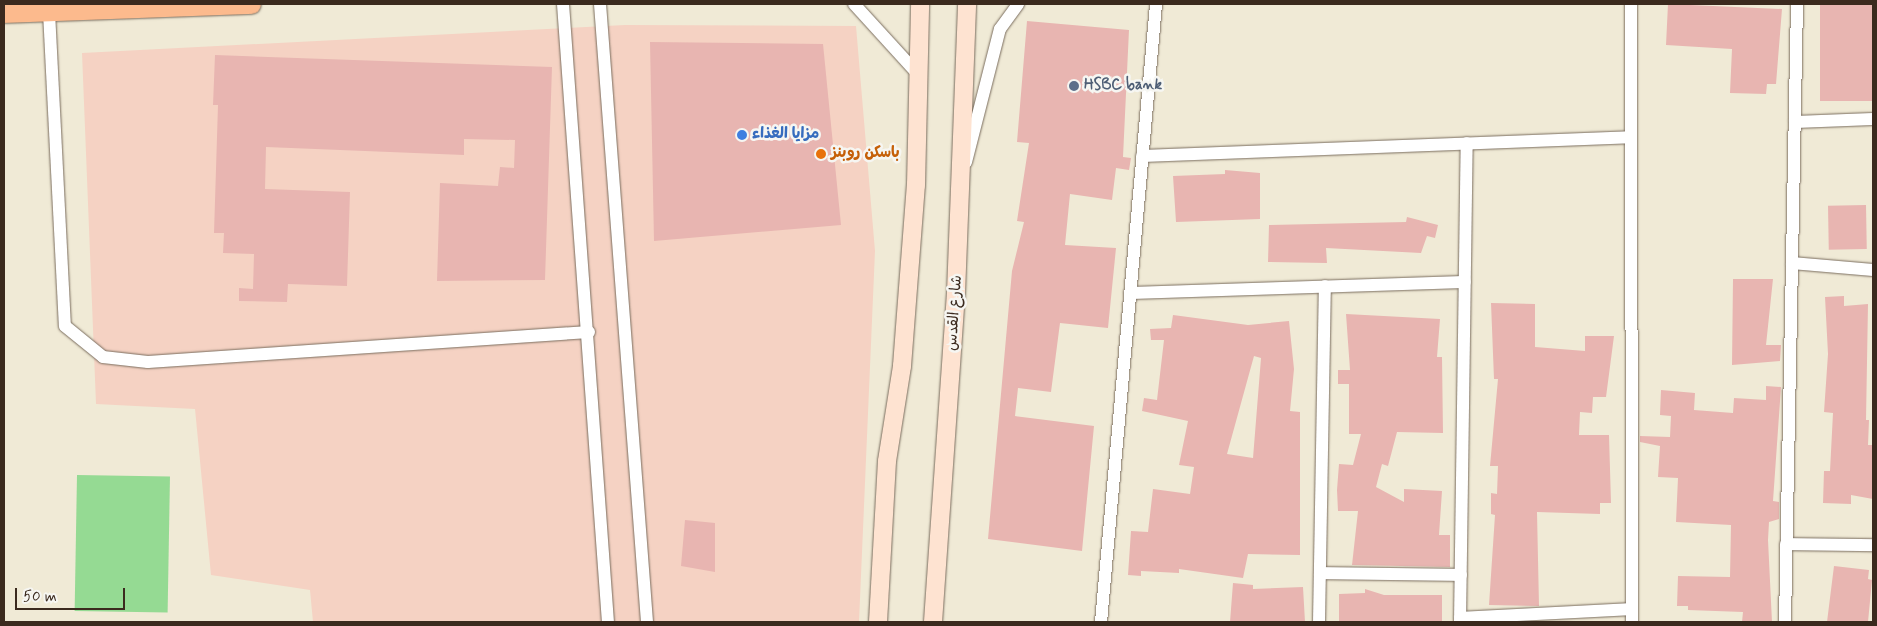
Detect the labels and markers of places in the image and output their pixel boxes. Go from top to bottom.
place label: HSBC bank [1084,77,1157,95]
marker: HSBC bank [1068,80,1080,92]
place label: مزايا الغذاء [752,126,819,144]
marker: مزايا الغذاء [736,129,748,141]
place label: باسكن روبنز [831,145,900,163]
marker: باسكن روبنز [815,148,827,160]

